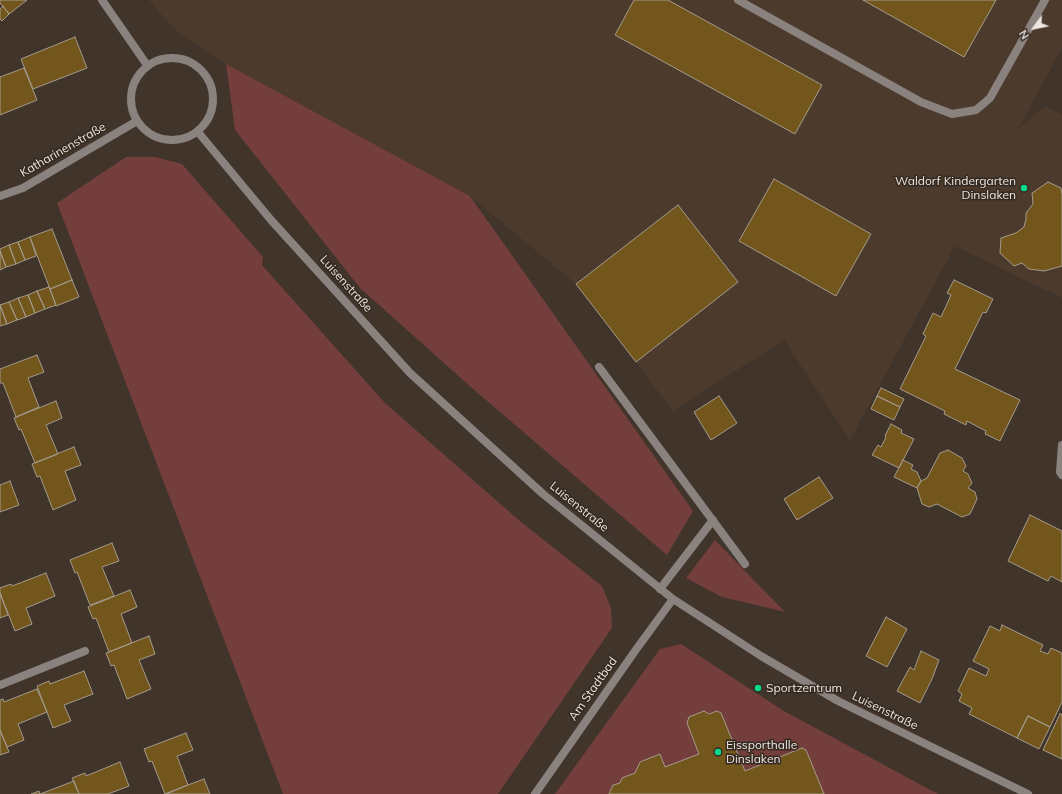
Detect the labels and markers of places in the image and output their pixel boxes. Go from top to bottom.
place label: Waldorf Kindergarten Dinslaken [895,174,1016,202]
marker: Waldorf Kindergarten Dinslaken [1019,183,1029,193]
place label: Sportzentrum [766,681,842,695]
marker: Sportzentrum [753,683,763,693]
place label: Eissporthalle Dinslaken [726,738,797,766]
marker: Eissporthalle Dinslaken [713,747,723,757]

